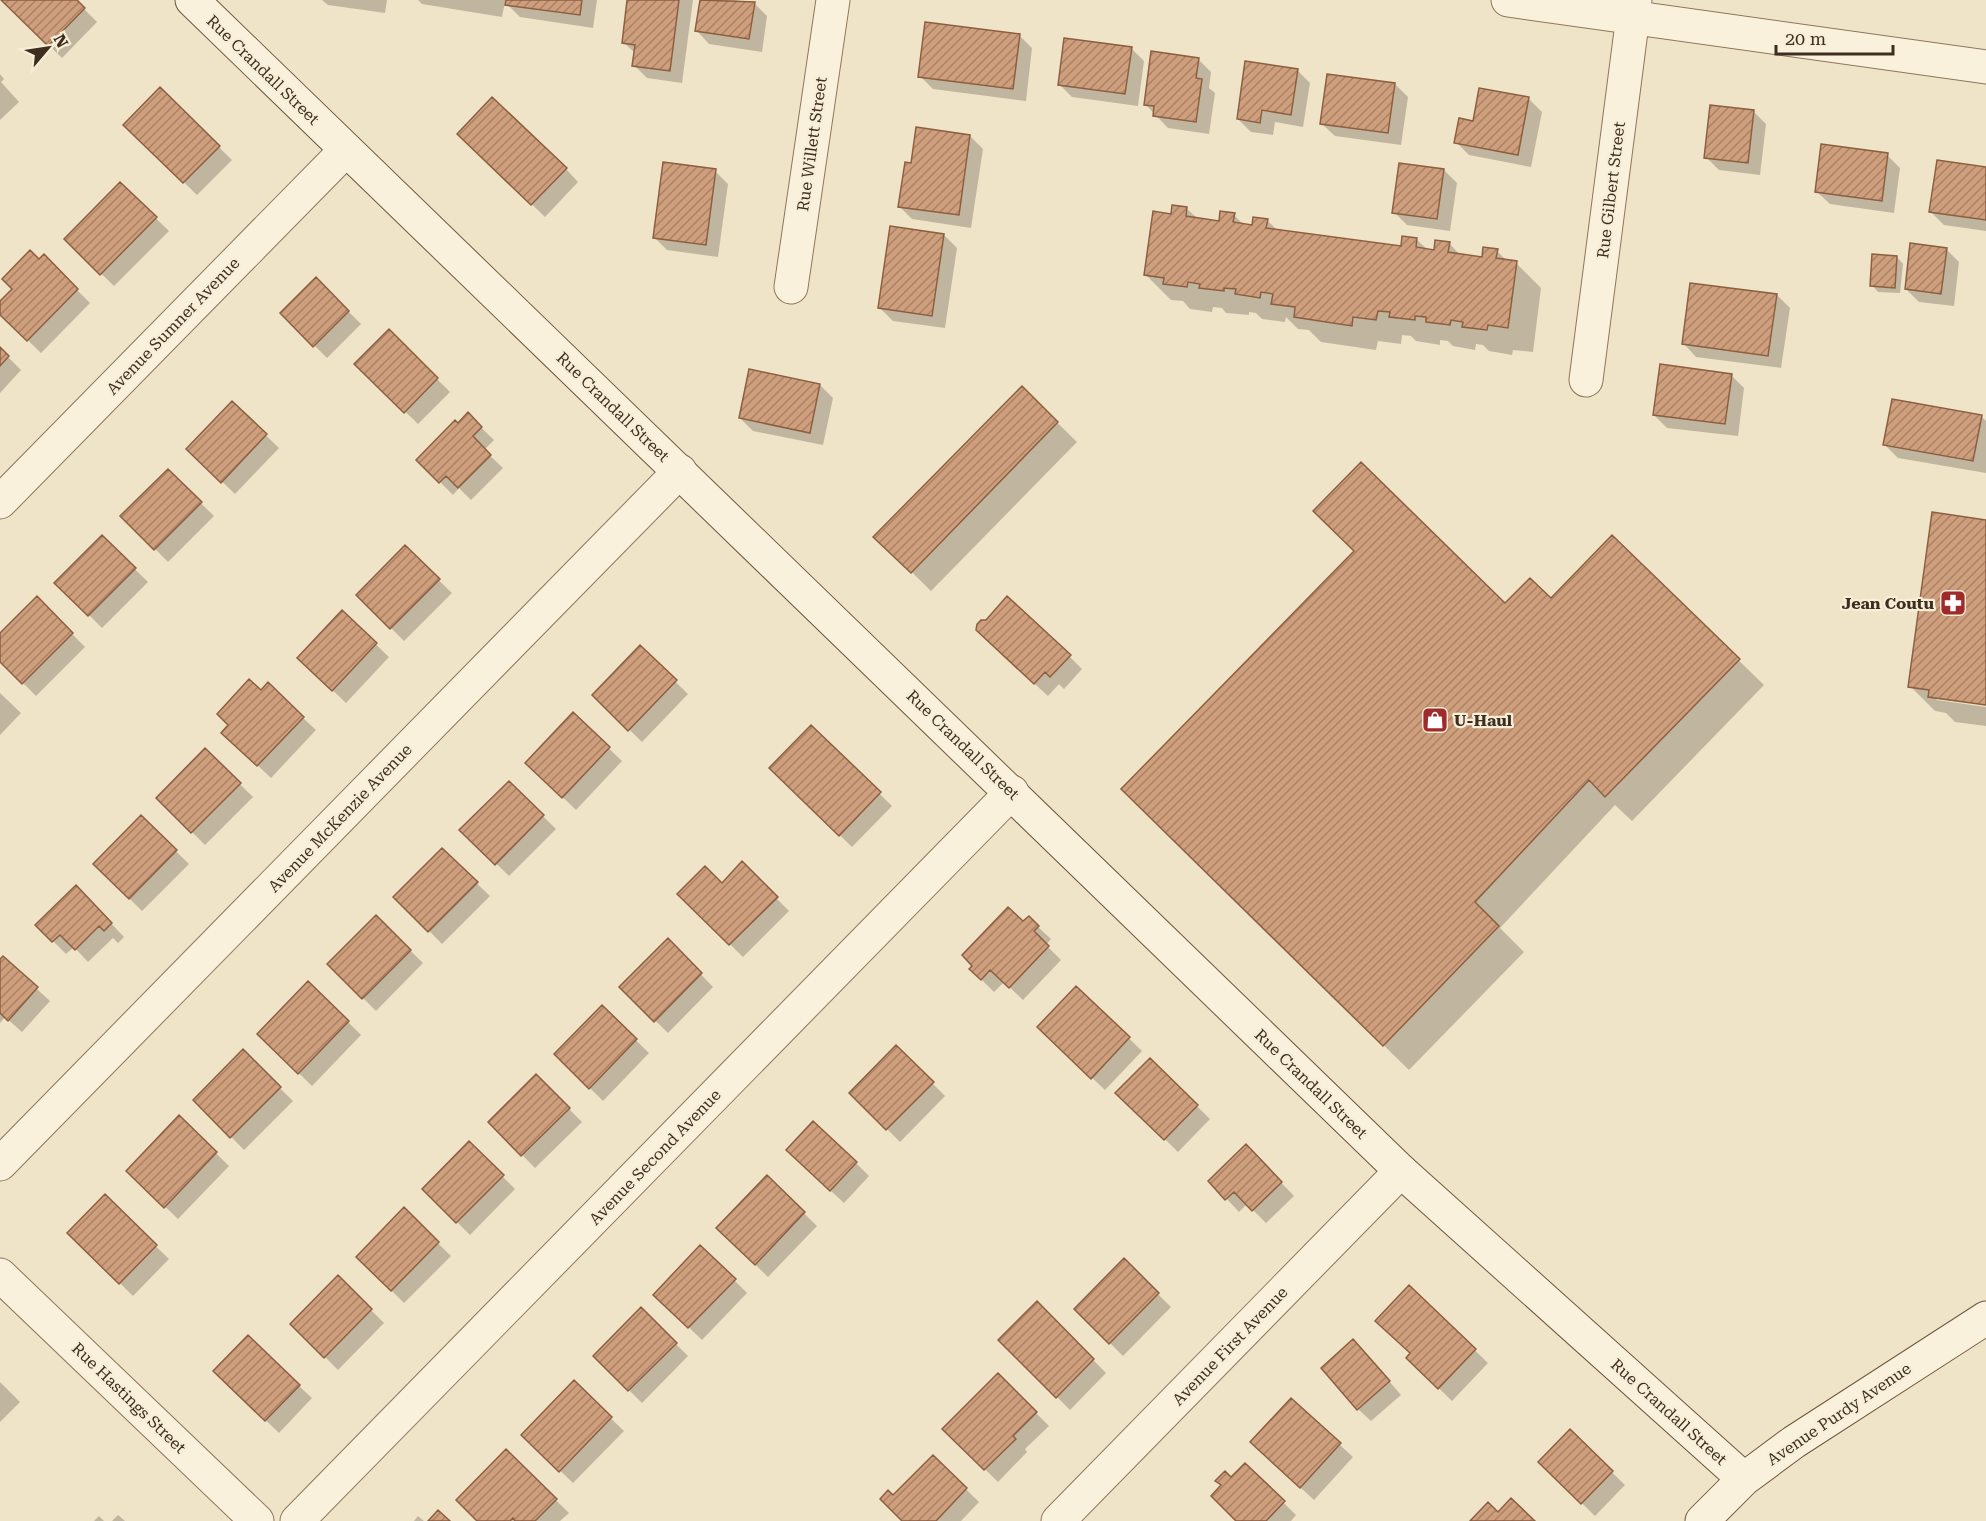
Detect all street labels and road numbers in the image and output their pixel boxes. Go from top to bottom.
street label: Rue Crandall Street [203,11,323,129]
street label: Rue Willett Street [793,75,831,212]
street label: Rue Gilbert Street [1593,120,1629,260]
street label: Avenue Sumner Avenue [103,253,244,398]
street label: Rue Crandall Street [553,348,673,466]
street label: Rue Crandall Street [903,686,1023,804]
street label: Avenue McKenzie Avenue [264,740,416,896]
street label: Rue Crandall Street [1251,1025,1371,1143]
street label: Avenue Second Avenue [585,1085,725,1229]
street label: Avenue First Avenue [1168,1283,1292,1409]
street label: Rue Hastings Street [68,1339,190,1457]
street label: Rue Crandall Street [1607,1355,1731,1469]
street label: Avenue Purdy Avenue [1763,1359,1915,1469]

